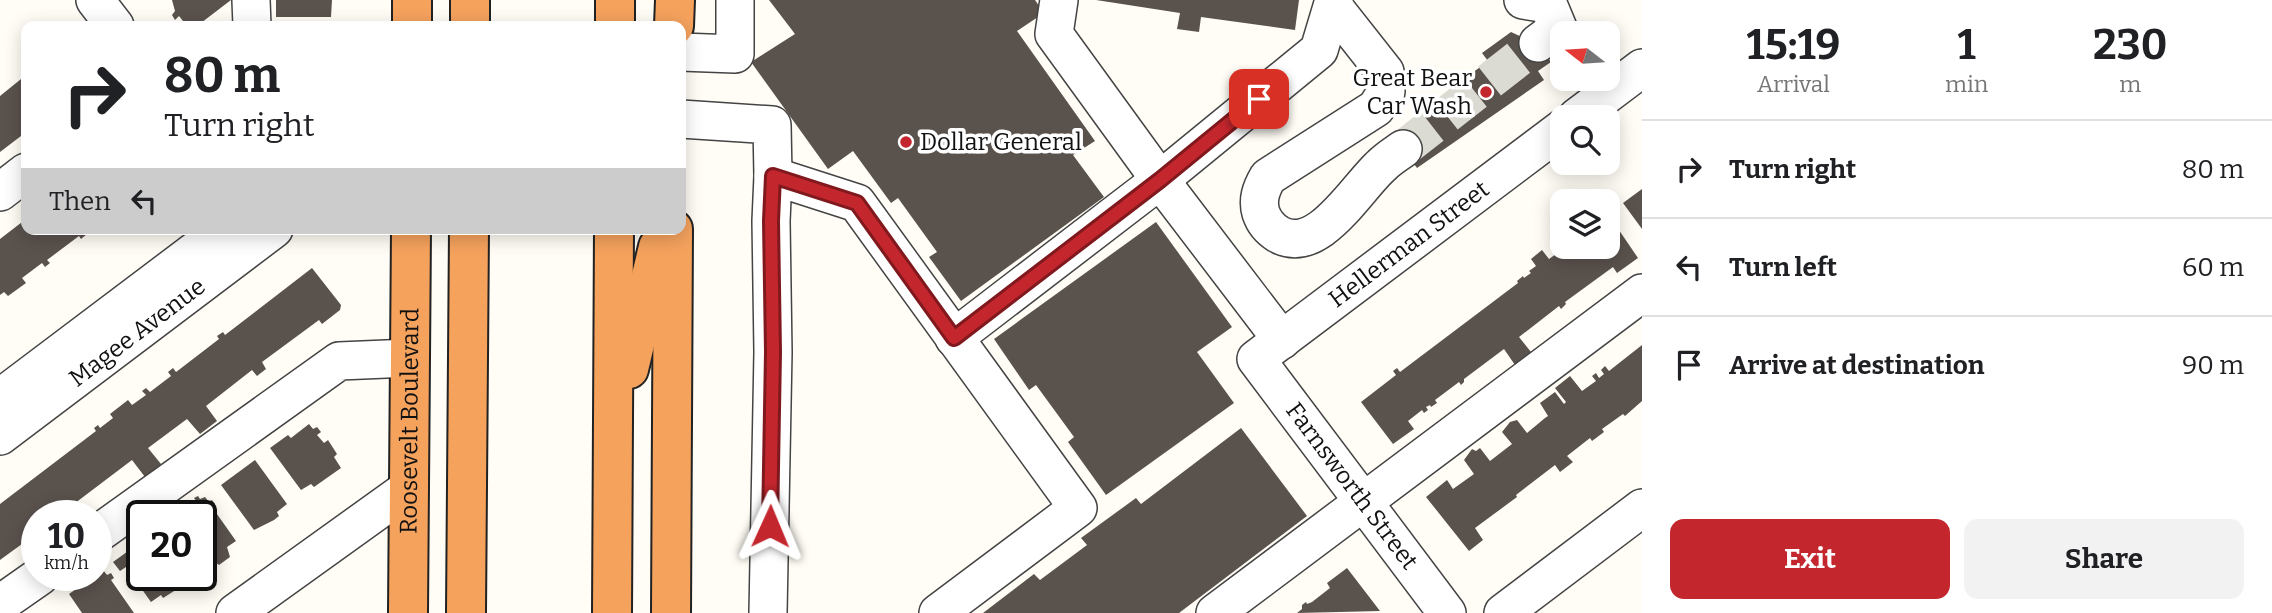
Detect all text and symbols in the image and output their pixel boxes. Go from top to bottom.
text: 15:19 [1747,20,1840,70]
text: 1 [1958,20,1976,70]
text: 230 [2093,20,2167,70]
north arrow [1550,21,1620,91]
map controls [1550,21,1620,259]
text: 80 m [164,46,280,105]
icon: right [49,49,140,140]
place label: Great Bear Car Wash [1352,64,1472,120]
pin [1229,69,1289,129]
text: Arrival [1757,70,1830,98]
text: min [1945,70,1988,98]
text: m [2119,70,2141,98]
icon: arrive [1240,80,1278,118]
marker: Great Bear Car Wash [1478,84,1494,100]
button: search [1550,105,1620,175]
text: Turn right [164,106,315,144]
place label: Dollar General [920,128,1082,156]
marker: Dollar General [898,134,914,150]
icon: right [1670,150,1708,188]
text: Turn right [1729,154,1856,185]
text: 80 m [2182,154,2244,185]
street label: Hellerman Street [1323,175,1495,313]
icon: left [125,182,163,220]
text: Then [49,186,111,217]
button: layers [1550,189,1620,259]
icon: left [1670,248,1708,286]
text: Turn left [1729,252,1837,283]
text: 60 m [2182,252,2244,283]
street label: Magee Avenue [64,272,211,393]
street label: Roosevelt Boulevard [395,308,424,534]
icon: arrive [1670,346,1708,384]
text: Arrive at destination [1729,350,1984,381]
text: 90 m [2182,350,2244,381]
street label: Farnsworth Street [1280,397,1424,575]
position arrow [733,489,807,563]
speed limit sign: 20 [126,500,217,591]
text: 10 [48,515,85,557]
button: Exit [1670,519,1950,599]
button: Share [1964,519,2244,599]
text: km/h [44,552,89,574]

